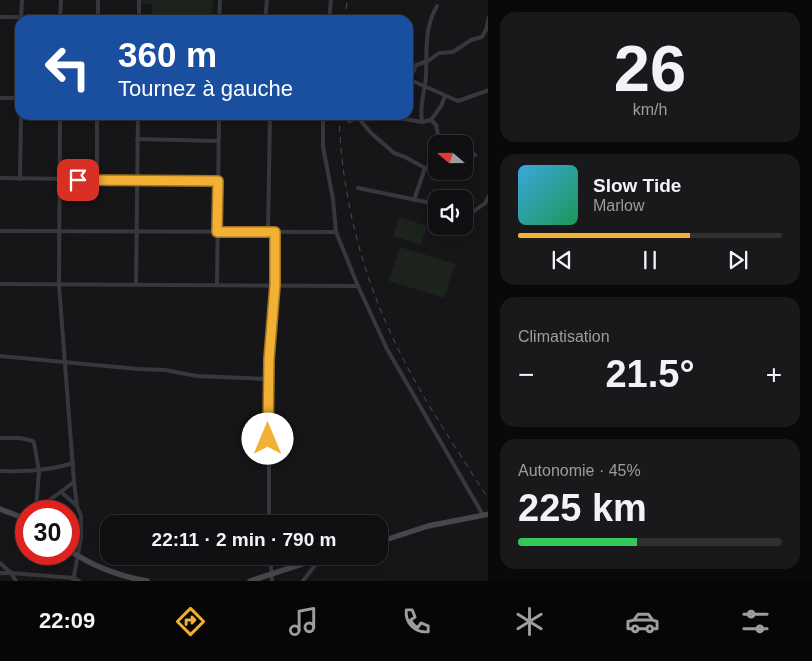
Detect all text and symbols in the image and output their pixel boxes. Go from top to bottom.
text: 26 [614,32,686,105]
icon: left [35,35,100,100]
text: 360 m [118,35,217,74]
text: Tournez à gauche [118,76,293,101]
text: km/h [633,101,667,118]
north arrow [428,135,472,180]
map controls [428,135,473,235]
pin [57,159,99,201]
icon: arrive [64,166,92,194]
text: Slow Tide [593,175,681,196]
button: sound [428,190,473,235]
text: Marlow [593,197,645,214]
icon: previous [548,246,576,274]
icon: pause [636,246,664,274]
icon: next [724,246,752,274]
text: Climatisation [518,328,610,345]
text: 21.5° [605,353,695,395]
text: − [518,359,534,390]
text: + [766,359,782,390]
position arrow [241,412,293,464]
text: Autonomie · 45% [518,462,641,479]
text: 225 km [518,487,647,529]
speed limit sign: 30 [15,500,80,565]
text: 22:11 · 2 min · 790 m [152,529,336,550]
icon: directions [173,604,208,639]
icon: music [286,604,321,639]
icon: phone [399,604,434,639]
icon: climate [512,604,547,639]
icon: car [625,604,660,639]
icon: filters [738,604,773,639]
text: 22:09 [39,608,95,633]

